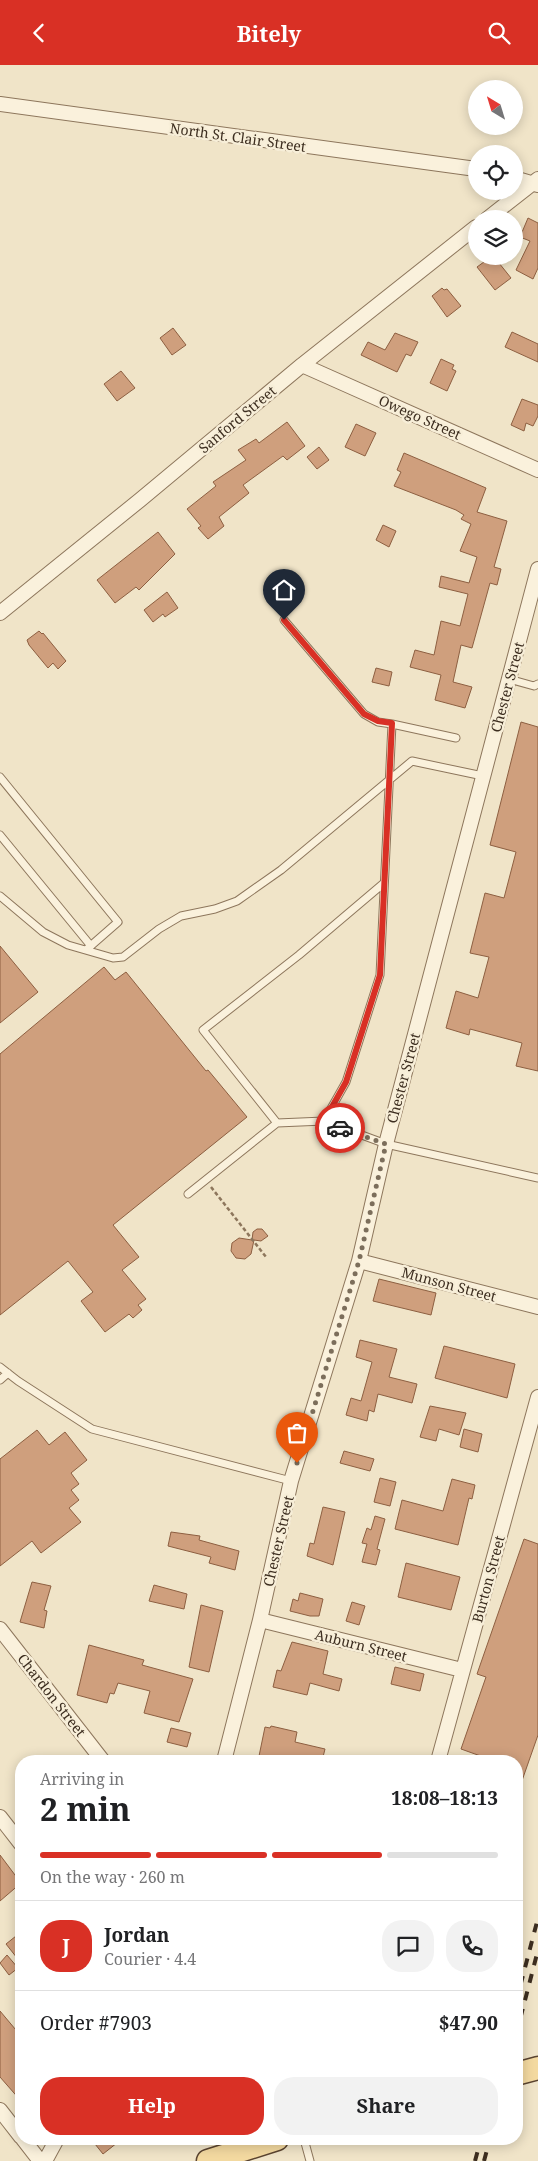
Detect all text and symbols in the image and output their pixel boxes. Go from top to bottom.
text: Bitely [237,18,301,48]
icon: back [25,19,53,47]
icon: search [485,19,513,47]
north arrow [468,80,522,135]
map controls [468,80,523,265]
street label: North St. Clair Street [169,118,307,156]
button: locate [468,145,523,200]
button: layers [468,210,523,265]
street label: Sanford Street [194,381,280,457]
street label: Owego Street [376,390,464,444]
pin [263,569,305,620]
icon: home [270,576,298,604]
street label: Chester Street [486,640,528,734]
street label: Chester Street [382,1031,424,1125]
courier [315,1103,365,1153]
icon: car [326,1114,354,1142]
street label: Munson Street [400,1262,498,1306]
pin [276,1412,318,1463]
icon: bag [283,1419,311,1447]
street label: Chester Street [258,1493,298,1588]
street label: Burton Street [467,1533,509,1625]
street label: Auburn Street [313,1624,409,1666]
street label: Chardon Street [14,1650,90,1740]
text: Arriving in [40,1768,124,1790]
text: 18:08–18:13 [391,1785,498,1811]
text: 2 min [40,1787,131,1830]
text: On the way · 260 m [40,1866,185,1888]
button: chat [382,1920,434,1972]
button: phone [446,1920,498,1972]
text: Jordan [104,1922,170,1948]
text: J [62,1933,70,1959]
text: Courier · 4.4 [104,1948,196,1970]
text: Order #7903 [40,2010,152,2036]
text: $47.90 [439,2010,498,2036]
button: Help [40,2077,264,2135]
button: Share [274,2077,498,2135]

